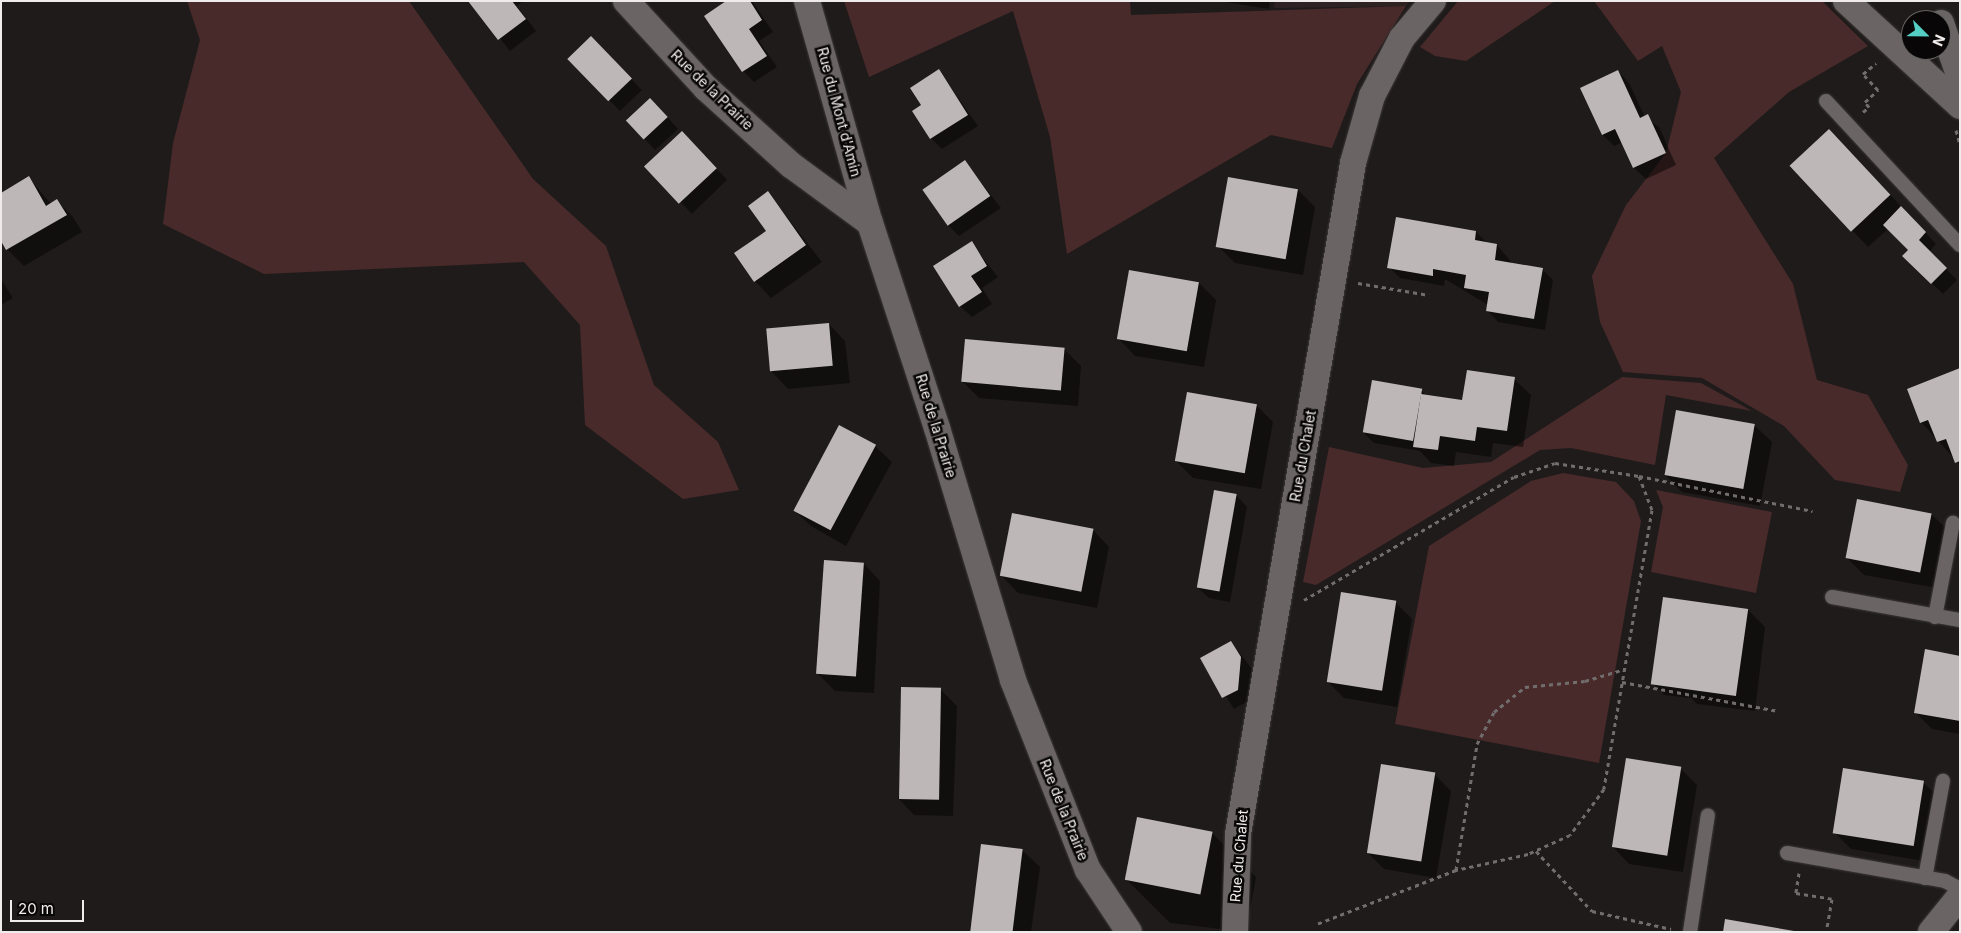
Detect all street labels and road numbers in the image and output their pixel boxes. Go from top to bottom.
street label: Rue du Mont d'Amin [814,45,864,179]
street label: Rue de la Prairie [667,47,757,133]
street label: Rue de la Prairie [912,372,960,480]
street label: Rue du Chalet [1287,409,1319,503]
street label: Rue de la Prairie [1036,757,1092,863]
street label: Rue du Chalet [1227,809,1251,903]

